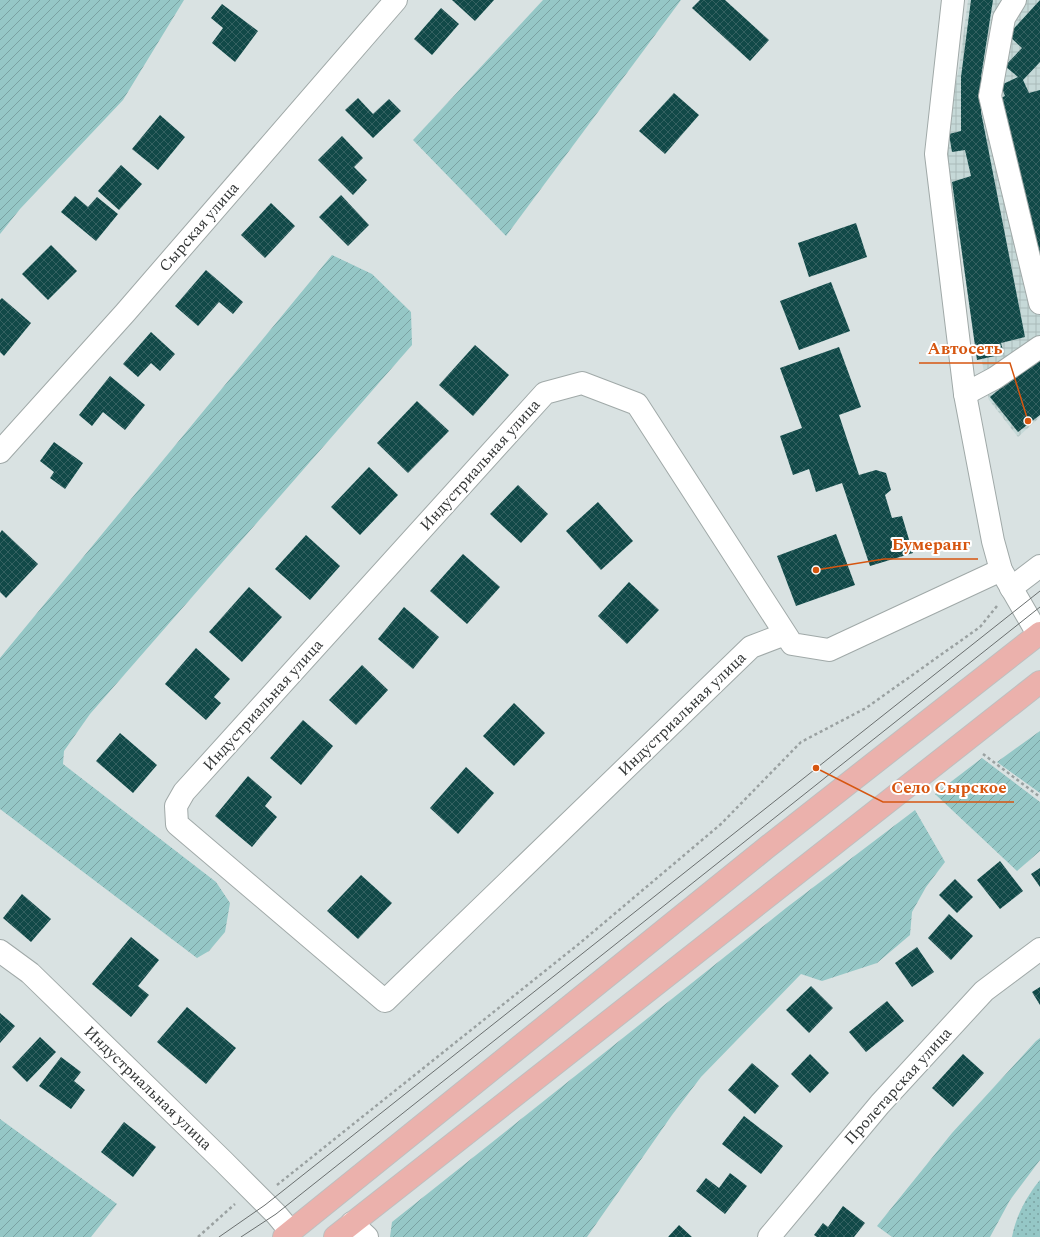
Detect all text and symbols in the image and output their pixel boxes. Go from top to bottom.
street label: Сырская улица [153,177,245,277]
callout: Автосеть [919,334,1010,363]
text: Автосеть [928,336,1002,362]
street label: Индустриальная улица [414,393,546,536]
callout: Бумеранг [884,530,978,559]
text: Бумеранг [892,532,970,558]
street label: Индустриальная улица [197,633,329,776]
street label: Индустриальная улица [612,646,752,782]
callout: Село Сырское [883,773,1014,802]
text: Село Сырское [891,775,1007,801]
street label: Индустриальная улица [78,1020,218,1156]
street label: Пролетарская улица [838,1022,958,1150]

